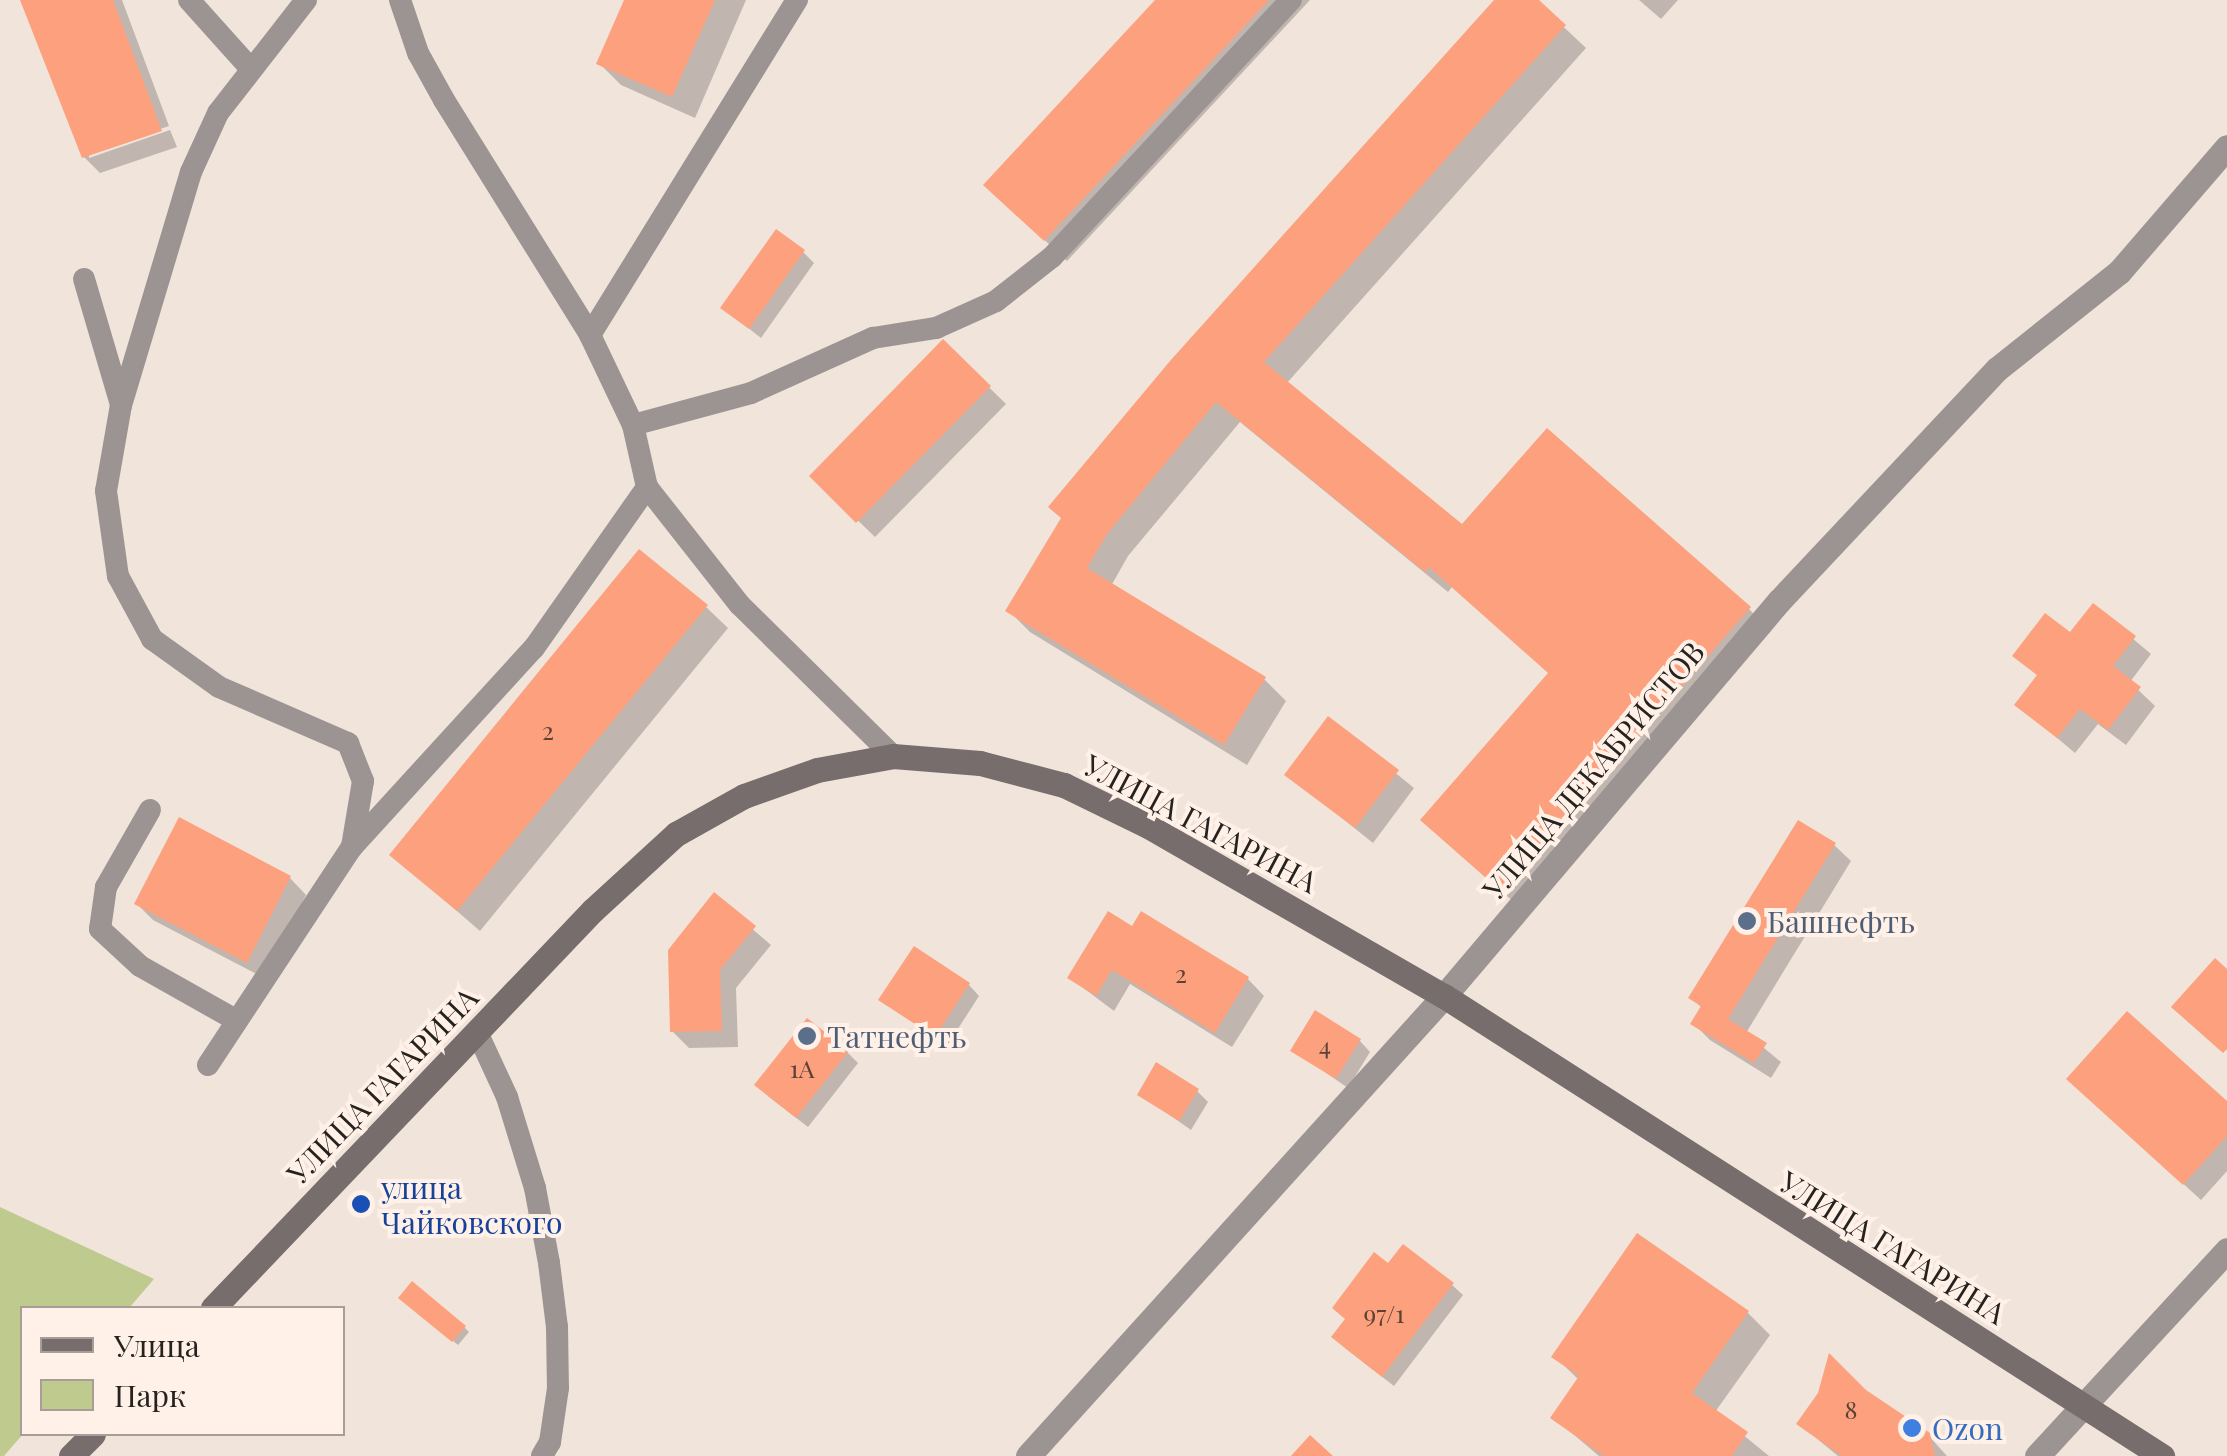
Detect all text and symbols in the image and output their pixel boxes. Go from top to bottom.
street label: УЛИЦА ДЕКАБРИСТОВ [1475,634,1711,906]
house number: 2 [542,715,554,745]
street label: УЛИЦА ГАГАРИНА [1078,746,1324,900]
place label: Башнефть [1767,903,1915,939]
marker: Башнефть [1736,910,1758,932]
house number: 2 [1175,958,1187,988]
street label: УЛИЦА ГАГАРИНА [279,979,485,1191]
place label: Татнефть [827,1018,966,1054]
marker: Татнефть [796,1025,818,1047]
house number: 4 [1319,1030,1331,1060]
house number: 1А [790,1053,814,1083]
street label: УЛИЦА ГАГАРИНА [1774,1163,2012,1331]
place label: улица Чайковского [381,1169,562,1240]
marker: улица Чайковского [350,1193,372,1215]
house number: 97/1 [1363,1298,1405,1328]
legend [20,1306,345,1436]
text: Улица [114,1325,200,1365]
text: Парк [114,1375,186,1415]
house number: 8 [1845,1394,1857,1424]
place label: Ozon [1932,1410,2003,1446]
marker: Ozon [1901,1417,1923,1439]

